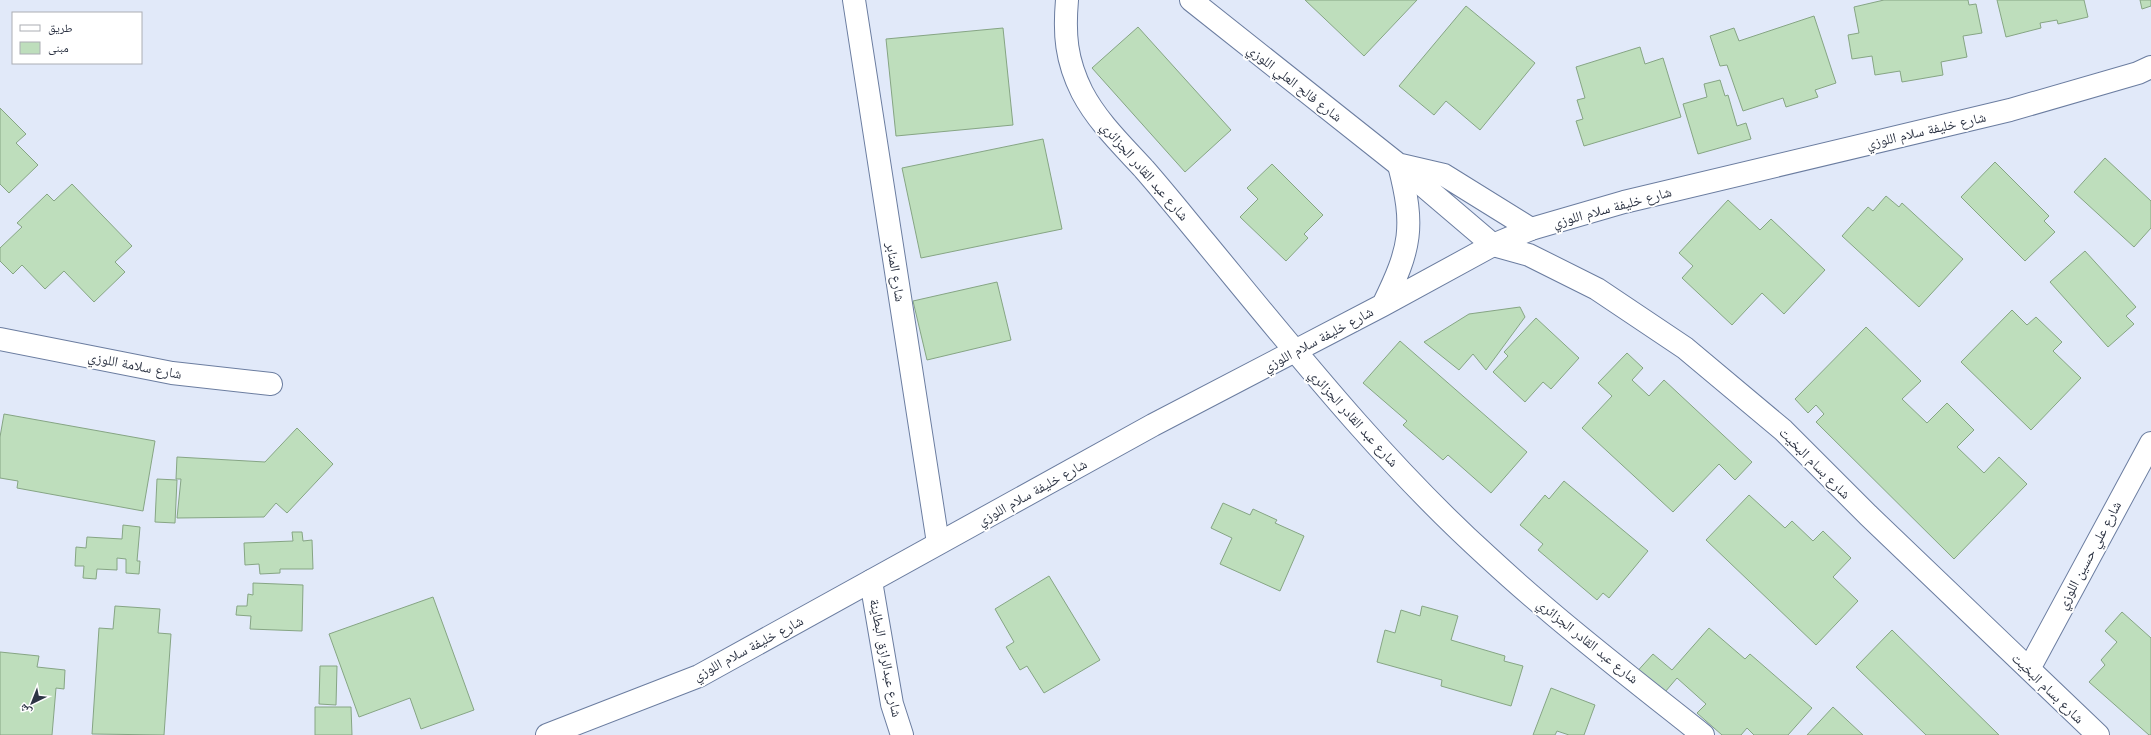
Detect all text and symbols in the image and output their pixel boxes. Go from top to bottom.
legend [12,12,142,64]
text: طريق [48,20,73,35]
text: مبنى [48,40,69,55]
street label: شارع فالح العلي اللوزي [1242,40,1346,128]
street label: شارع خليفة سلام اللوزي [1864,107,1988,155]
street label: شارع عبد القادر الجزائري [1095,118,1193,226]
street label: شارع خليفة سلام اللوزي [1551,182,1674,234]
street label: شارع المنابر [881,240,910,303]
street label: شارع خليفة سلام اللوزي [1260,302,1377,378]
street label: شارع سلامة اللوزي [86,347,183,385]
street label: شارع عبد القادر الجزائري [1303,365,1403,472]
street label: شارع بسام البخيت [1775,423,1855,503]
street label: شارع خليفة سلام اللوزي [974,454,1091,532]
street label: شارع علي حسين اللوزي [2053,498,2127,614]
street label: شارع عبد القادر الجزائري [1532,595,1642,689]
street label: شارع عبدالرازق البطاينة [865,597,906,719]
street label: شارع خليفة سلام اللوزي [690,611,807,687]
street label: شارع بسام البخيت [2007,649,2088,728]
north arrow [12,683,52,723]
text: ش [16,700,35,719]

